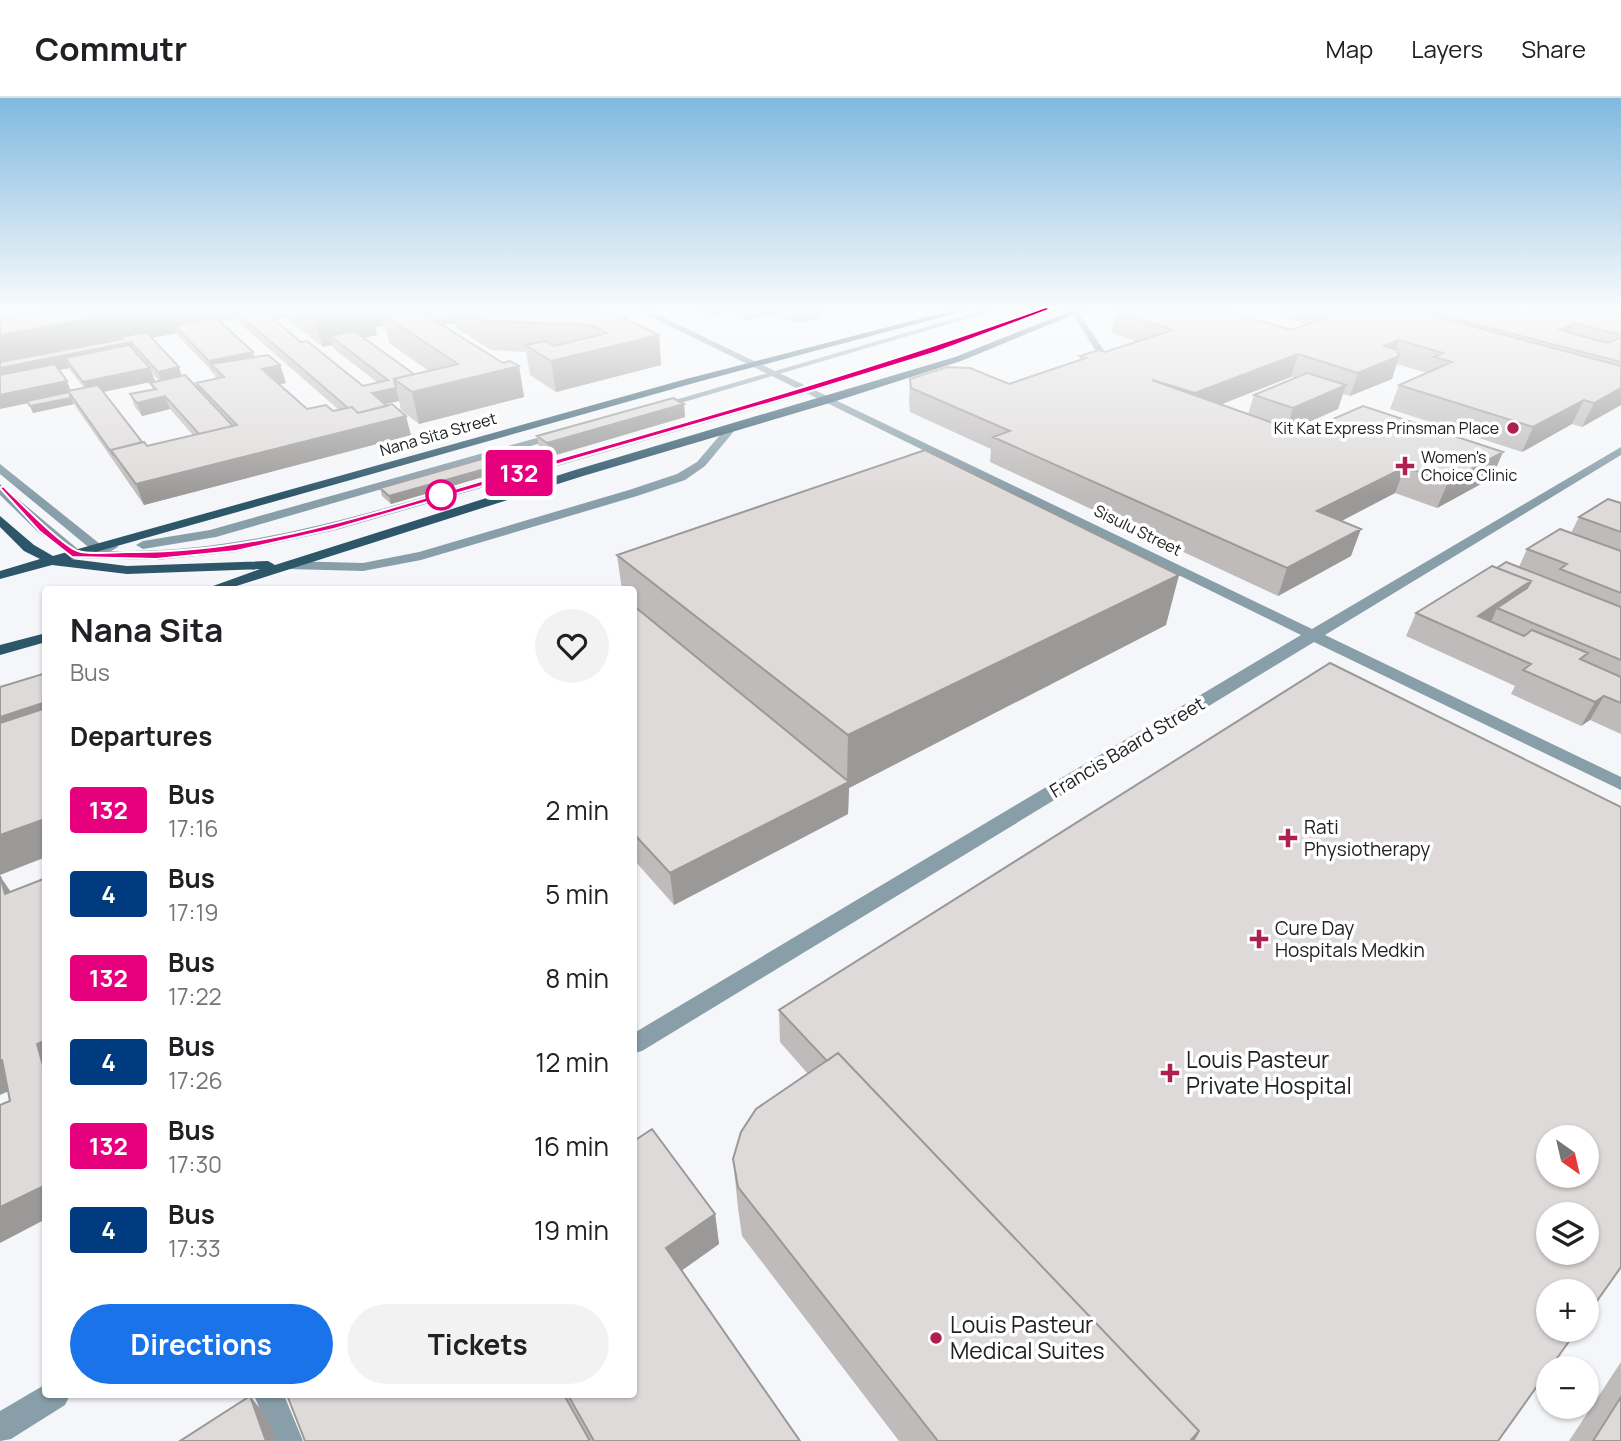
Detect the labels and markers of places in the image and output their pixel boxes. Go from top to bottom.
place label: Kit Kat Express Prinsman Place [1274,417,1499,439]
marker: Kit Kat Express Prinsman Place [1505,420,1521,436]
place label: Women's Choice Clinic [1421,446,1517,486]
marker: Women's Choice Clinic [1395,456,1415,476]
unlabelled marker [426,480,456,510]
place label: Rati Physiotherapy [1304,814,1430,862]
marker: Rati Physiotherapy [1278,828,1298,848]
place label: Cure Day Hospitals Medkin [1275,915,1425,963]
marker: Cure Day Hospitals Medkin [1249,929,1269,949]
place label: Louis Pasteur Private Hospital [1186,1043,1352,1101]
marker: Louis Pasteur Private Hospital [1160,1063,1180,1083]
place label: Louis Pasteur Medical Suites [950,1308,1105,1366]
marker: Louis Pasteur Medical Suites [928,1330,944,1346]

